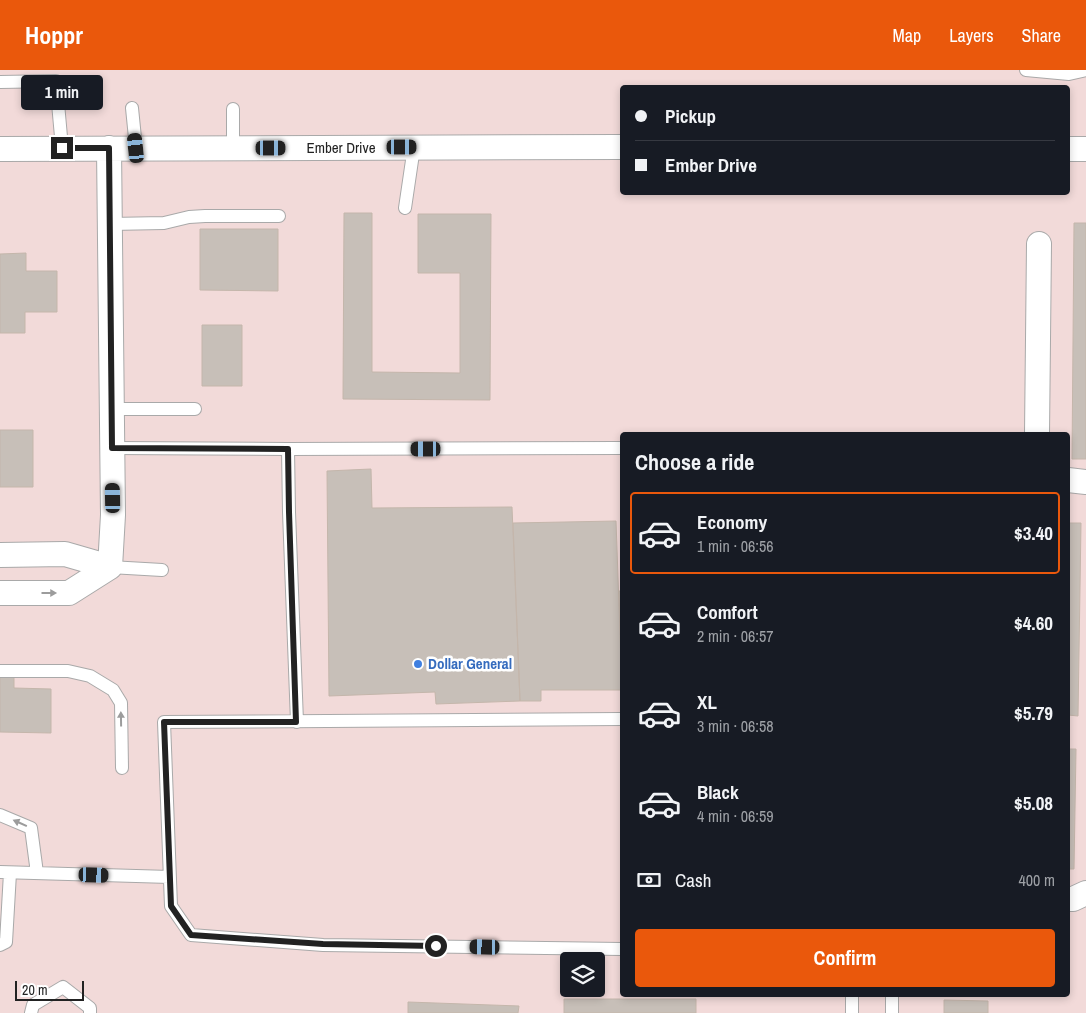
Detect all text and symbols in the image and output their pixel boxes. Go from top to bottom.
text: Hoppr [25,19,83,51]
text: Map [893,23,921,48]
text: Layers [949,23,994,48]
text: Share [1022,23,1061,48]
callout: 1 min [21,75,103,110]
text: 1 min [45,81,79,103]
text: Pickup [665,103,716,129]
car [126,132,145,164]
route end [51,137,73,159]
street label: Ember Drive [306,137,376,158]
car [387,140,417,155]
car [256,141,286,156]
text: Ember Drive [665,152,757,178]
car [411,442,441,457]
text: Choose a ride [635,447,754,477]
car [105,483,120,513]
text: Economy [697,509,767,535]
icon: car [637,511,682,556]
text: $3.40 [1014,520,1053,546]
text: 1 min · 06:56 [697,535,774,557]
one-way arrow [41,589,57,597]
text: Comfort [697,599,758,625]
icon: car [637,601,682,646]
text: $4.60 [1014,610,1053,636]
text: 2 min · 06:57 [697,625,774,647]
place label: Dollar General [428,653,512,674]
marker: Dollar General [412,658,424,670]
text: XL [697,689,717,715]
icon: car [637,691,682,736]
text: $5.79 [1014,700,1053,726]
one-way arrow [117,711,125,727]
text: 3 min · 06:58 [697,715,774,737]
text: Black [697,779,739,805]
icon: car [637,781,682,826]
text: $5.08 [1014,790,1053,816]
text: 4 min · 06:59 [697,805,774,827]
one-way arrow [13,819,27,827]
icon: cash [635,866,663,894]
car [78,867,109,883]
text: Cash [675,867,711,893]
text: 400 m [1019,869,1055,891]
button: Confirm [635,929,1055,987]
route start [425,935,447,957]
car [469,939,500,955]
map controls [560,952,605,997]
button: layers [560,952,605,997]
scale bar [15,978,84,1001]
text: 20 m [22,981,48,999]

